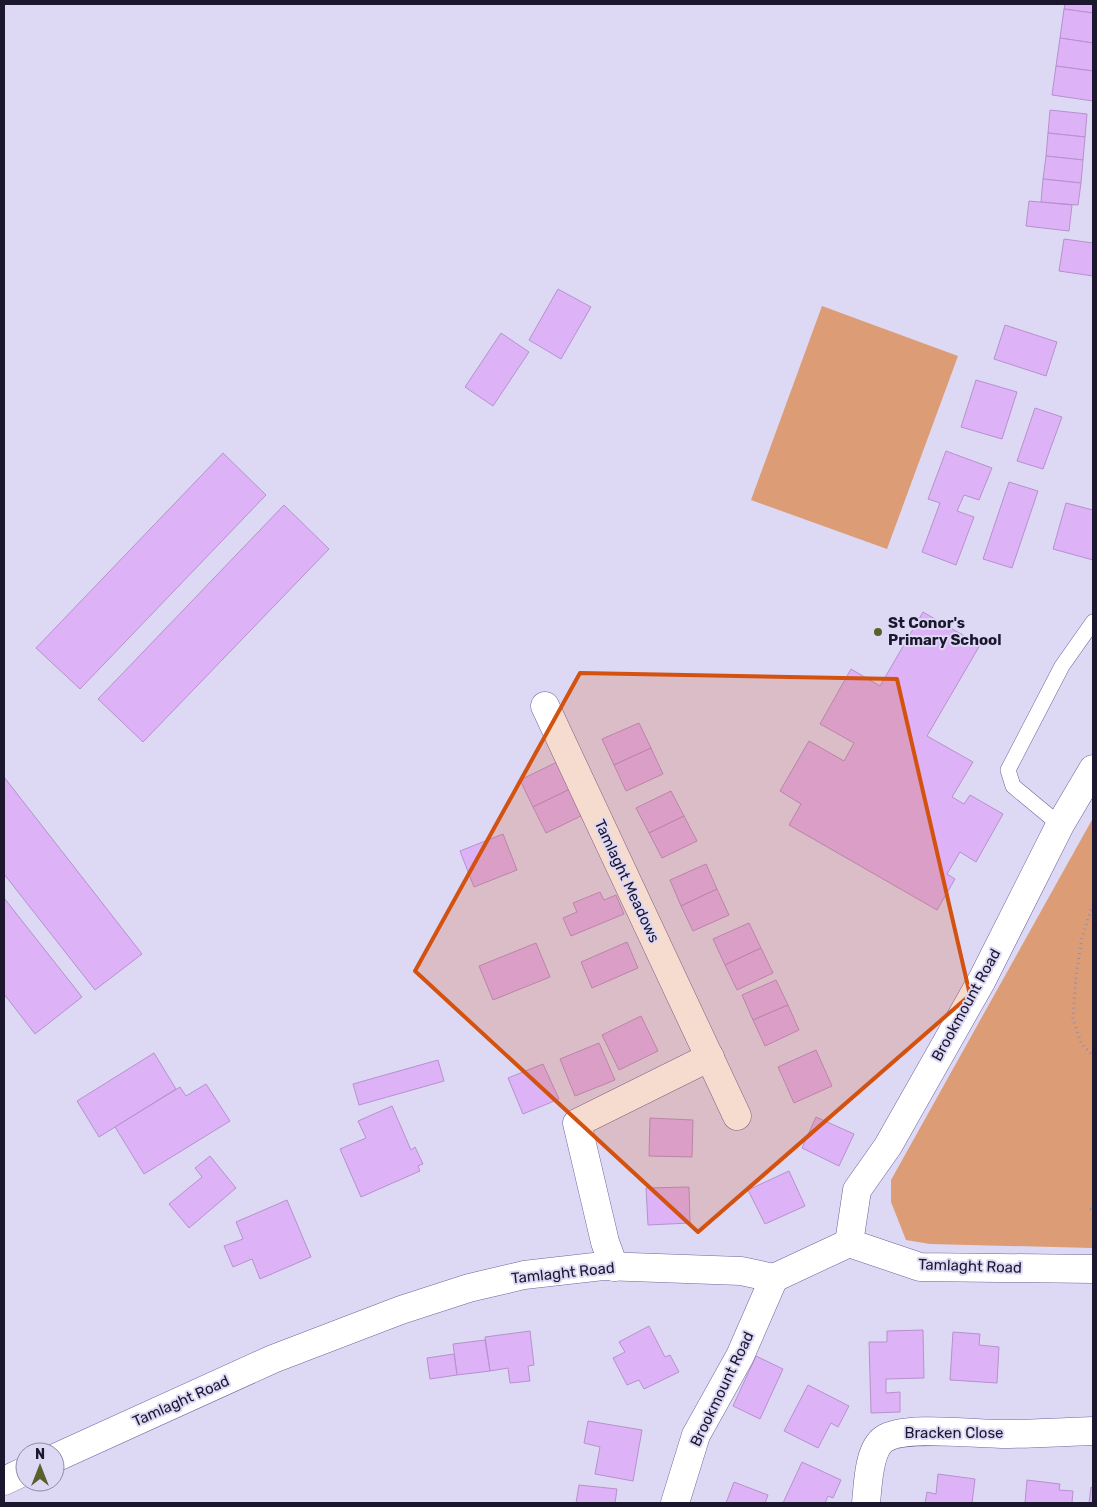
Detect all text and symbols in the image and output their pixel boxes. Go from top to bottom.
place label: St Conor's Primary School [888,614,1002,649]
marker: St Conor's Primary School [872,626,884,638]
street label: Tamlaght Meadows [591,817,664,946]
street label: Brookmount Road [928,946,1004,1064]
street label: Tamlaght Road [918,1255,1022,1277]
street label: Tamlaght Road [510,1259,616,1287]
street label: Brookmount Road [686,1329,758,1449]
street label: Tamlaght Road [130,1372,232,1430]
street label: Bracken Close [905,1424,1004,1442]
north arrow [15,1442,65,1492]
text: N [35,1446,45,1463]

